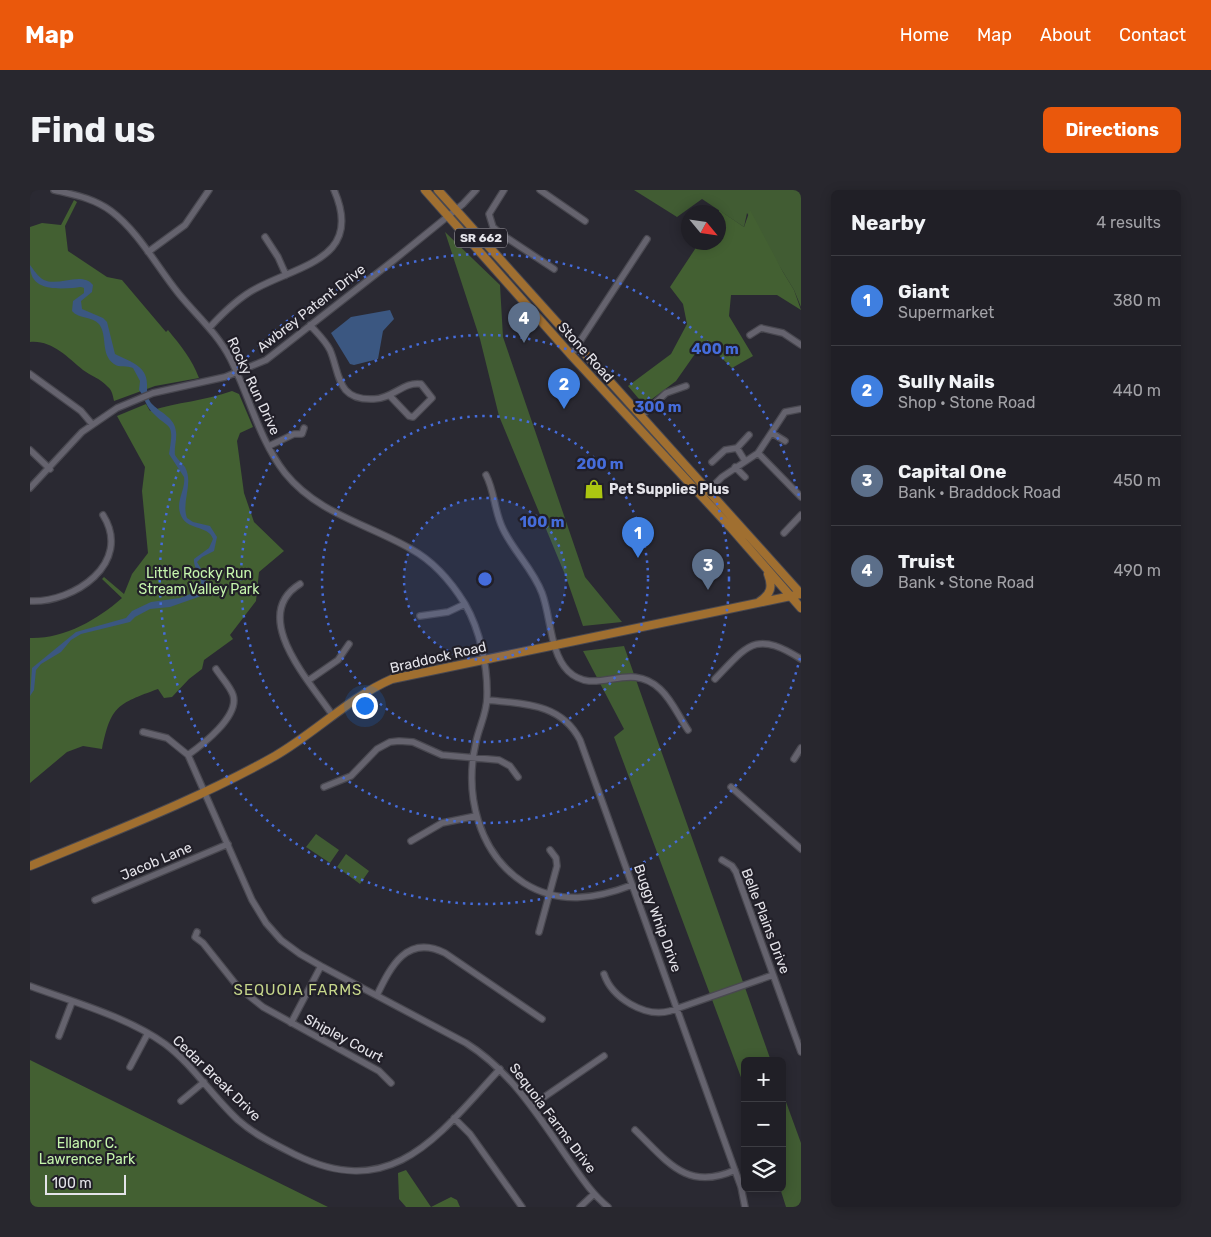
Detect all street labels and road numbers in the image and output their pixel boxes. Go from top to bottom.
road number: SR 662 [455,228,507,248]
street label: Awbrey Patent Drive [254,261,369,356]
street label: Stone Road [554,319,617,386]
street label: Rocky Run Drive [223,335,284,438]
street label: Braddock Road [388,638,488,677]
street label: Jacob Lane [118,839,195,884]
street label: Buggy Whip Drive [630,862,685,975]
street label: Belle Plains Drive [738,866,794,976]
street label: Shipley Court [301,1010,387,1067]
street label: Cedar Break Drive [169,1032,264,1125]
street label: Sequoia Farms Drive [506,1060,600,1177]

